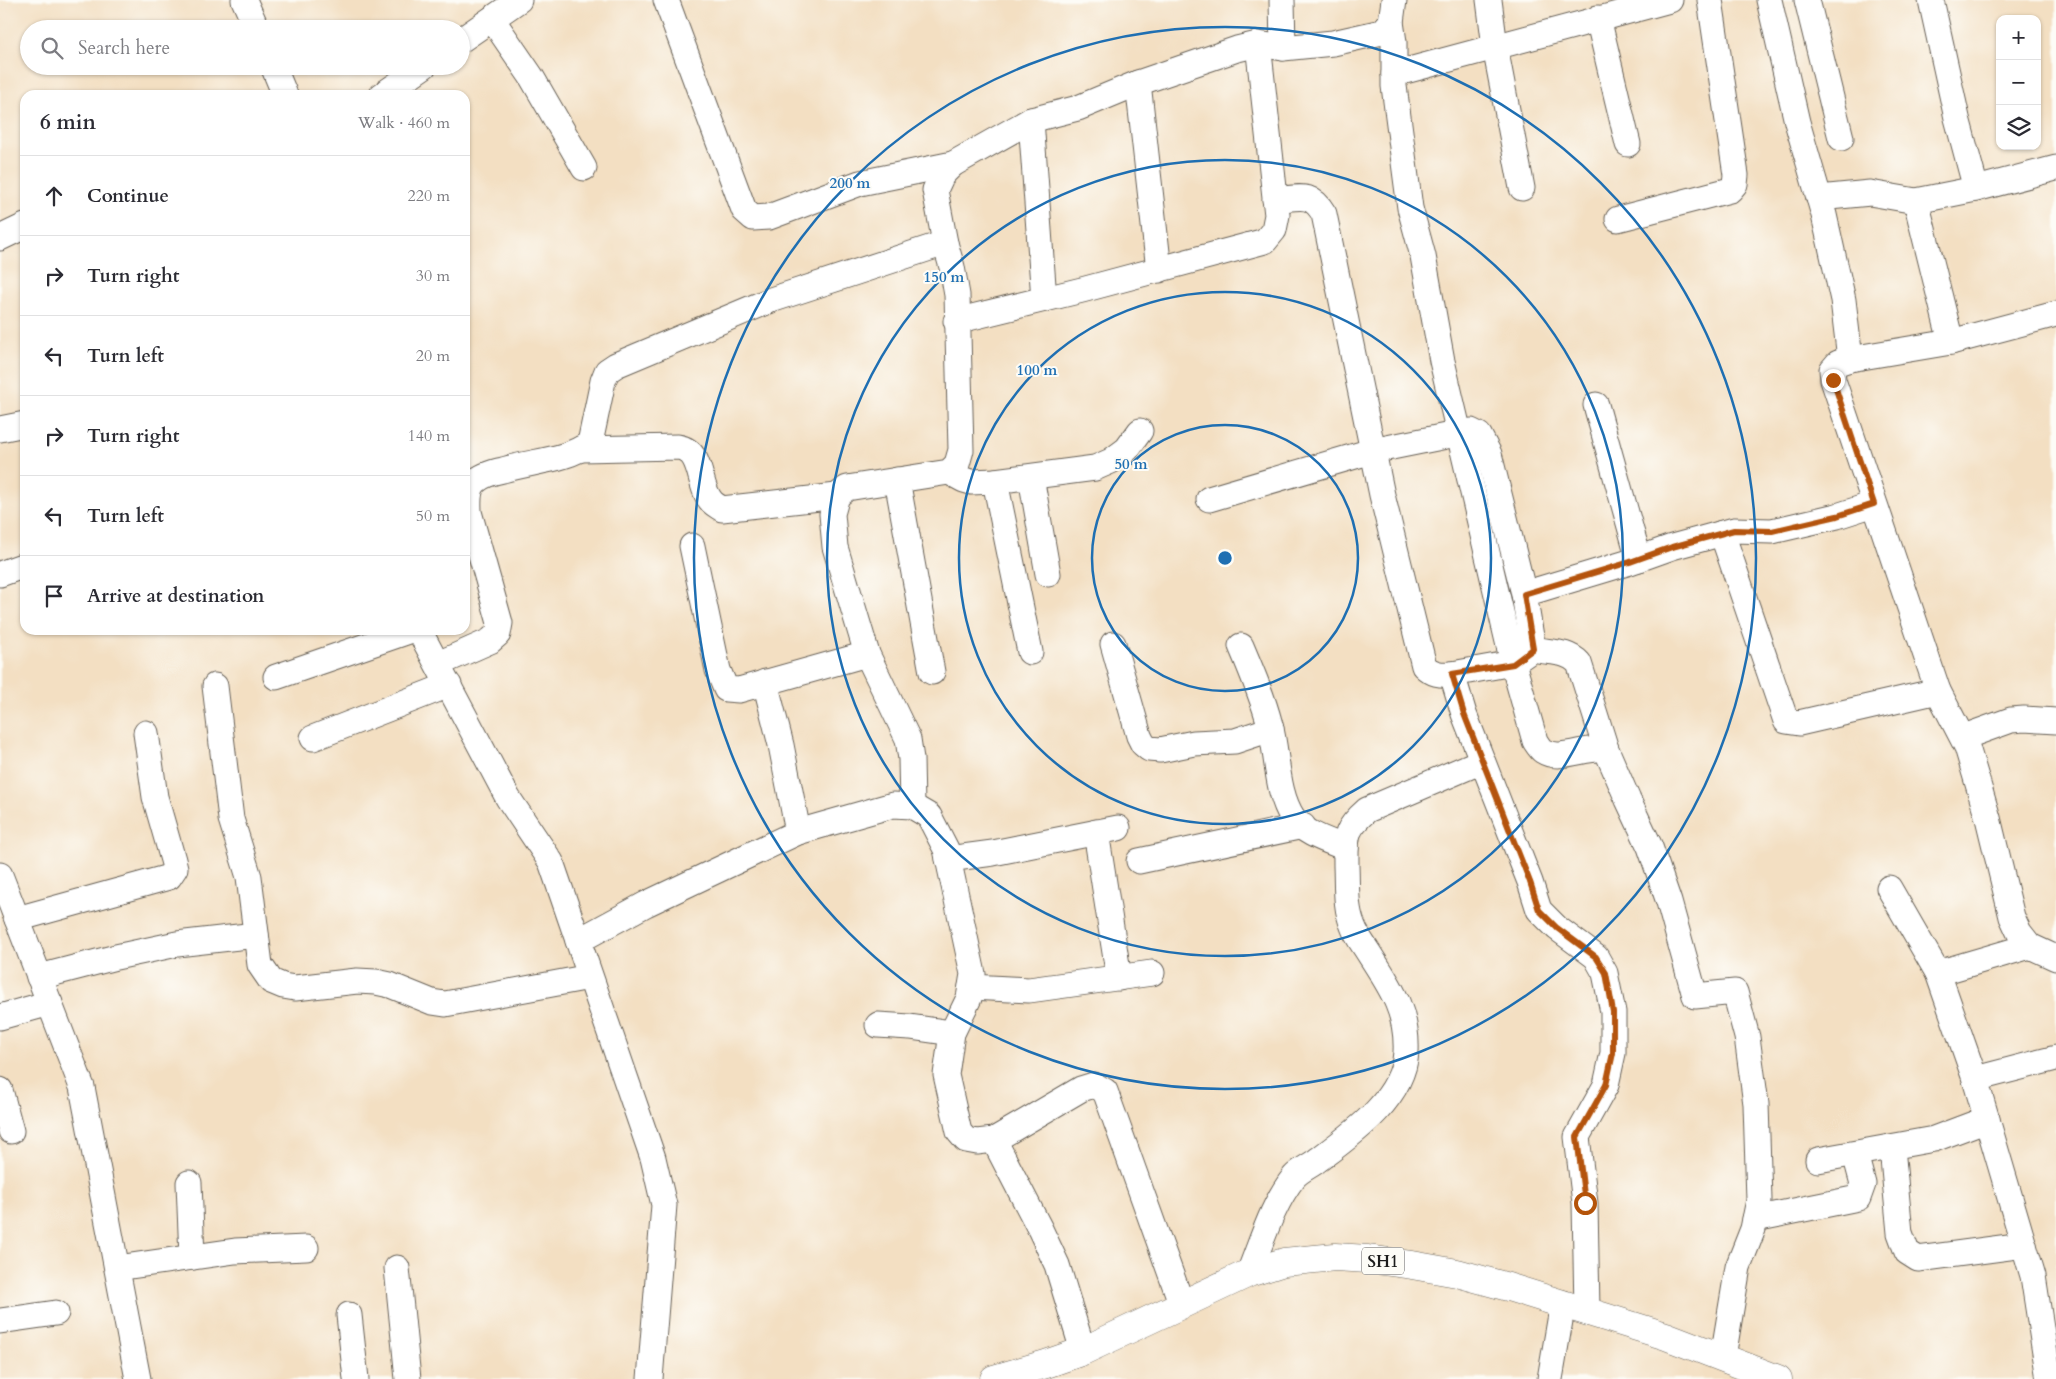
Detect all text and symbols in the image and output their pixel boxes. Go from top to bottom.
map controls [1996,15,2041,150]
button: + [1996,15,2041,60]
search box [20,20,470,75]
icon: search [38,34,66,62]
text: Search here [78,35,170,61]
button: − [1996,60,2041,105]
button: layers [1996,105,2041,150]
text: 6 min [40,108,96,137]
text: Walk · 460 m [358,112,450,134]
text: 200 m [830,173,871,193]
icon: ahead [40,182,68,210]
text: Continue [87,183,169,209]
text: 220 m [408,185,450,207]
icon: right [40,262,68,290]
text: Turn right [87,263,179,289]
text: 30 m [416,265,450,287]
text: 150 m [924,267,965,287]
icon: left [40,342,68,370]
text: Turn left [87,343,164,369]
text: 20 m [416,345,450,367]
text: 100 m [1017,360,1058,380]
route end [1822,369,1845,392]
icon: right [40,422,68,450]
text: Turn right [87,423,179,449]
text: 140 m [408,425,450,447]
text: 50 m [1114,454,1148,474]
icon: left [40,502,68,530]
text: Turn left [87,503,164,529]
text: 50 m [416,505,450,527]
centre of rings [1216,549,1234,567]
icon: arrive [40,582,68,610]
text: Arrive at destination [87,583,264,609]
route start [1574,1192,1597,1215]
road number: SH1 [1362,1248,1404,1274]

